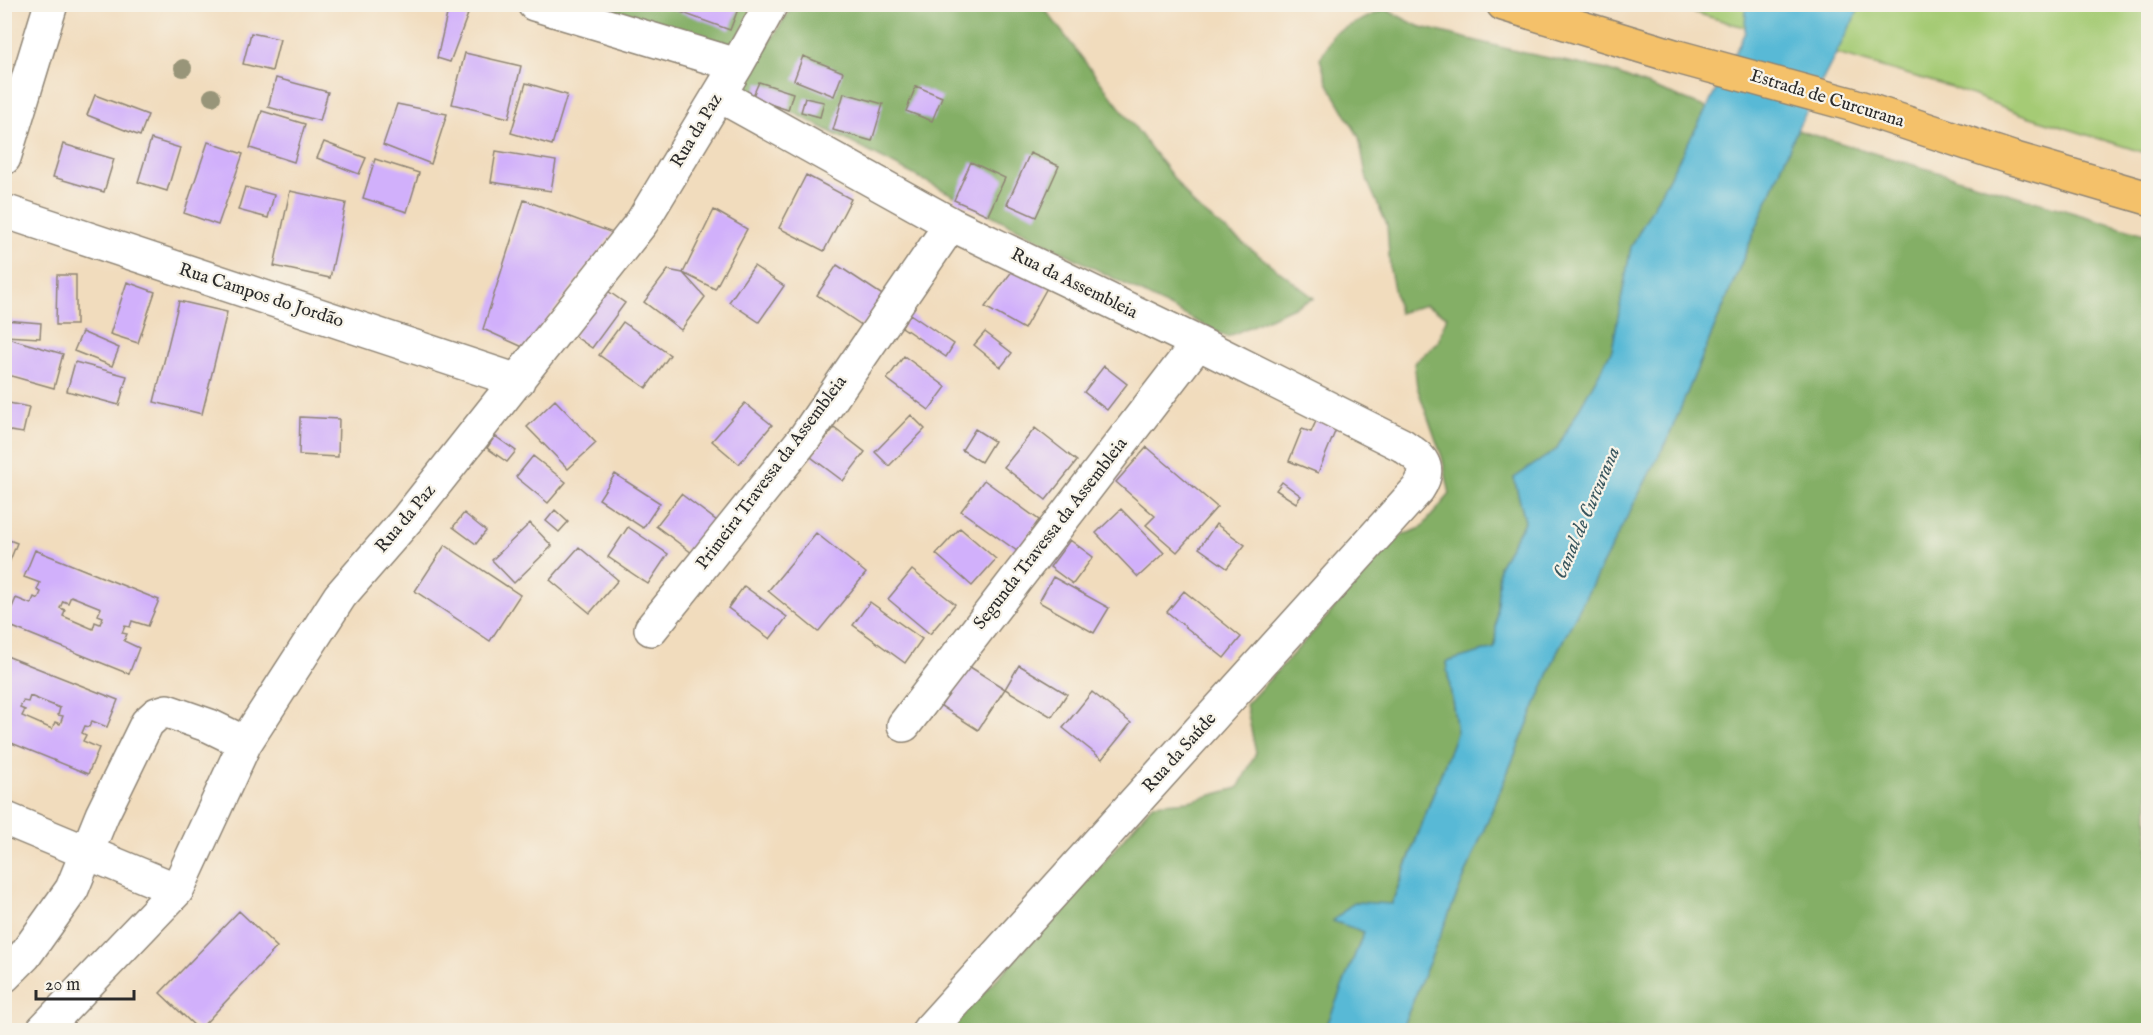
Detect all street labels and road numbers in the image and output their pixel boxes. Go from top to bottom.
street label: Estrada de Curcurana [1747,65,1907,133]
street label: Rua da Paz [666,90,728,172]
street label: Rua da Assembleia [1007,243,1141,325]
street label: Rua Campos do Jordão [175,258,347,334]
street label: Primeira Travessa da Assembleia [692,371,853,575]
street label: Segunda Travessa da Assembleia [969,433,1133,635]
street label: Rua da Paz [371,480,441,558]
street label: Rua da Saúde [1138,708,1222,798]

